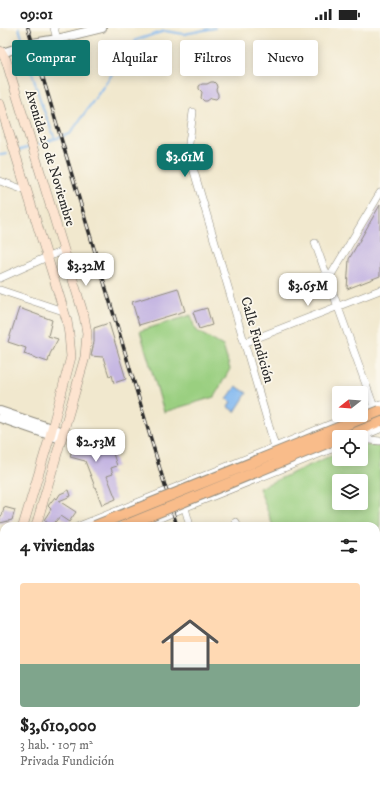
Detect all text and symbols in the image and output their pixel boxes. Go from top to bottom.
text: 09:01 [20,5,53,24]
chip: Comprar [12,40,90,76]
chip: Alquilar [98,40,172,76]
chip: Filtros [180,40,245,76]
chip: Nuevo [253,40,318,76]
street label: Avenida 20 de Noviembre [21,87,79,229]
pin: $3.61M [152,144,218,178]
text: $3.61M [166,149,204,165]
pin: $3.32M [53,253,119,287]
text: $3.32M [67,258,105,274]
pin: $3.65M [275,273,341,307]
text: $3.65M [288,278,328,294]
street label: Calle Fundición [236,295,278,386]
north arrow [332,386,368,422]
map controls [332,386,368,510]
pin: $2.53M [63,429,129,463]
button: locate [332,430,368,466]
text: $2.53M [76,434,116,450]
button: layers [332,474,368,510]
text: 4 viviendas [20,535,94,557]
icon: filters [338,535,360,557]
icon: home [154,609,226,681]
text: $3,610,000 [20,715,96,737]
text: 3 hab. · 107 m² [20,737,93,753]
text: Privada Fundición [20,753,114,769]

